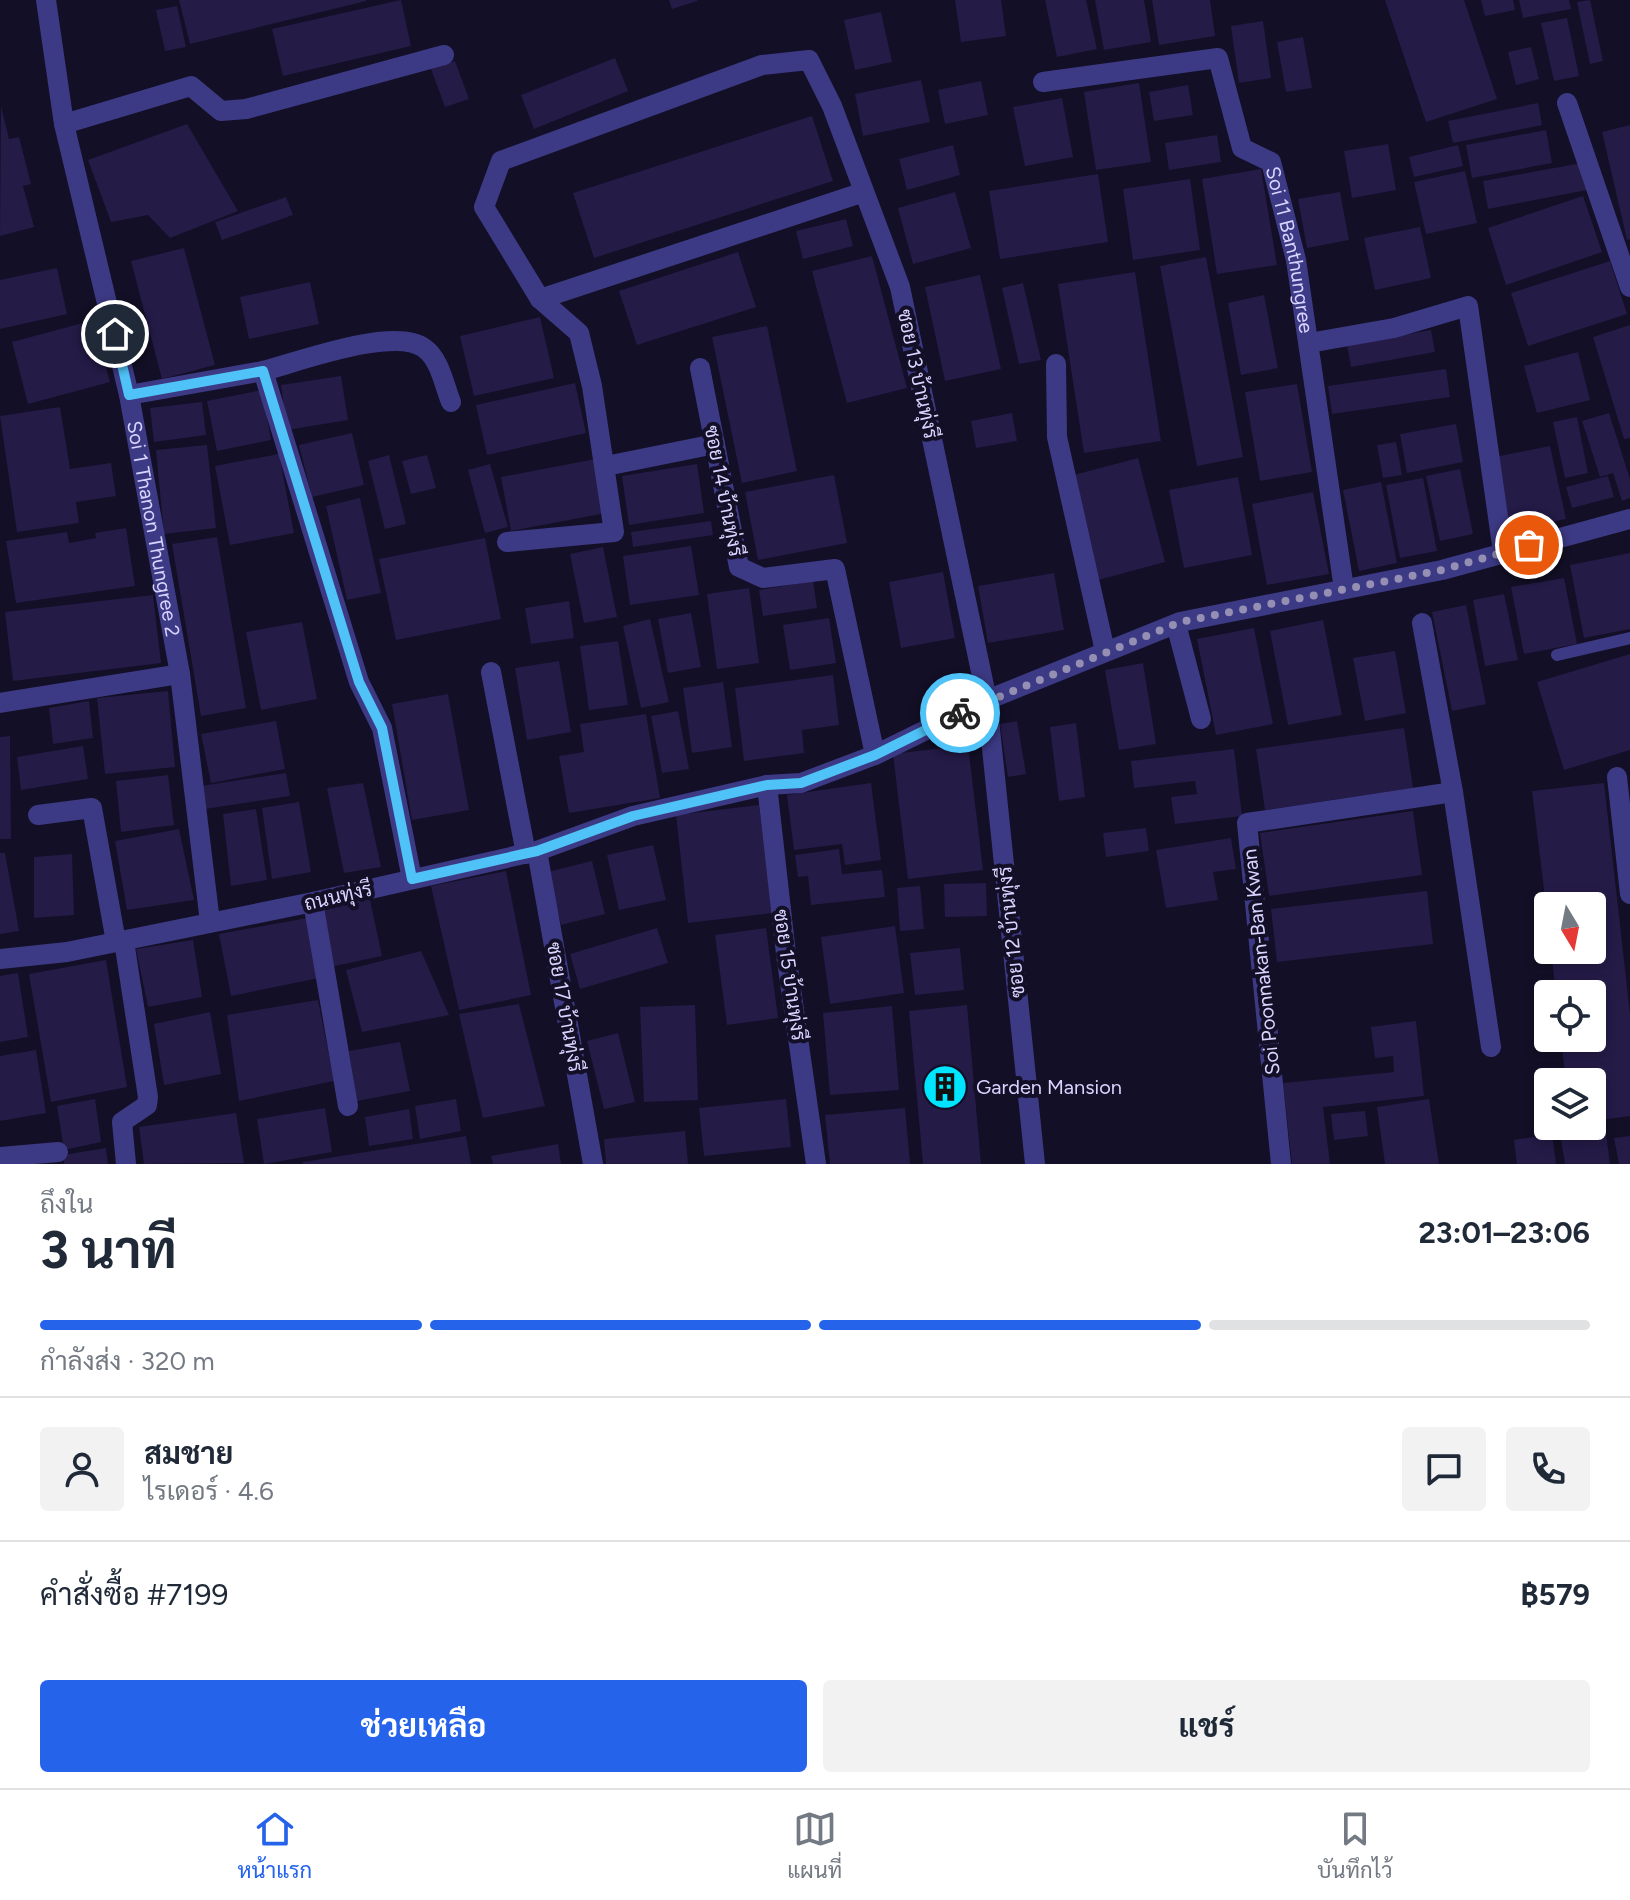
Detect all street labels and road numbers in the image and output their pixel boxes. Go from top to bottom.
street label: Soi 11 Banthungree [1261,164,1319,335]
street label: ซอย 13 บ้านทุ่งรี [891,307,944,441]
street label: Soi 1 Thanon Thungree 2 [122,419,185,639]
street label: ซอย 14 บ้านทุ่งรี [698,423,749,559]
street label: Soi Poonnakan-Ban Kwan [1237,848,1285,1076]
street label: ซอย 12 บ้านทุ่งรี [991,865,1032,999]
street label: ถนนทุ่งรี [301,876,375,917]
street label: ซอย 15 บ้านทุ่งรี [767,908,812,1042]
street label: ซอย 17 บ้านทุ่งรี [540,940,589,1074]

